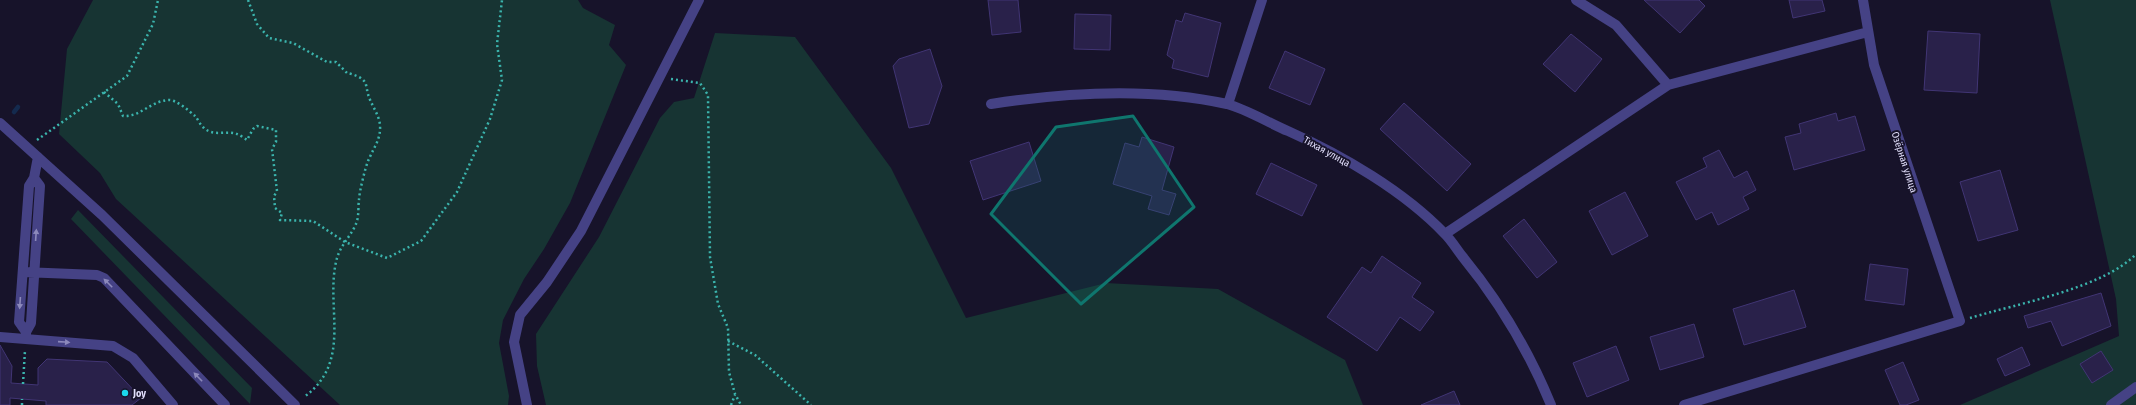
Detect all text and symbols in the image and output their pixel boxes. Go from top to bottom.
street label: Озёрная улица [1889,130,1920,194]
street label: Тихая улица [1301,134,1352,170]
one-way arrow [33,229,40,241]
one-way arrow [103,278,113,288]
one-way arrow [17,297,24,309]
one-way arrow [58,339,71,346]
one-way arrow [193,372,203,382]
marker: Joy [120,388,130,398]
place label: Joy [132,388,146,400]

